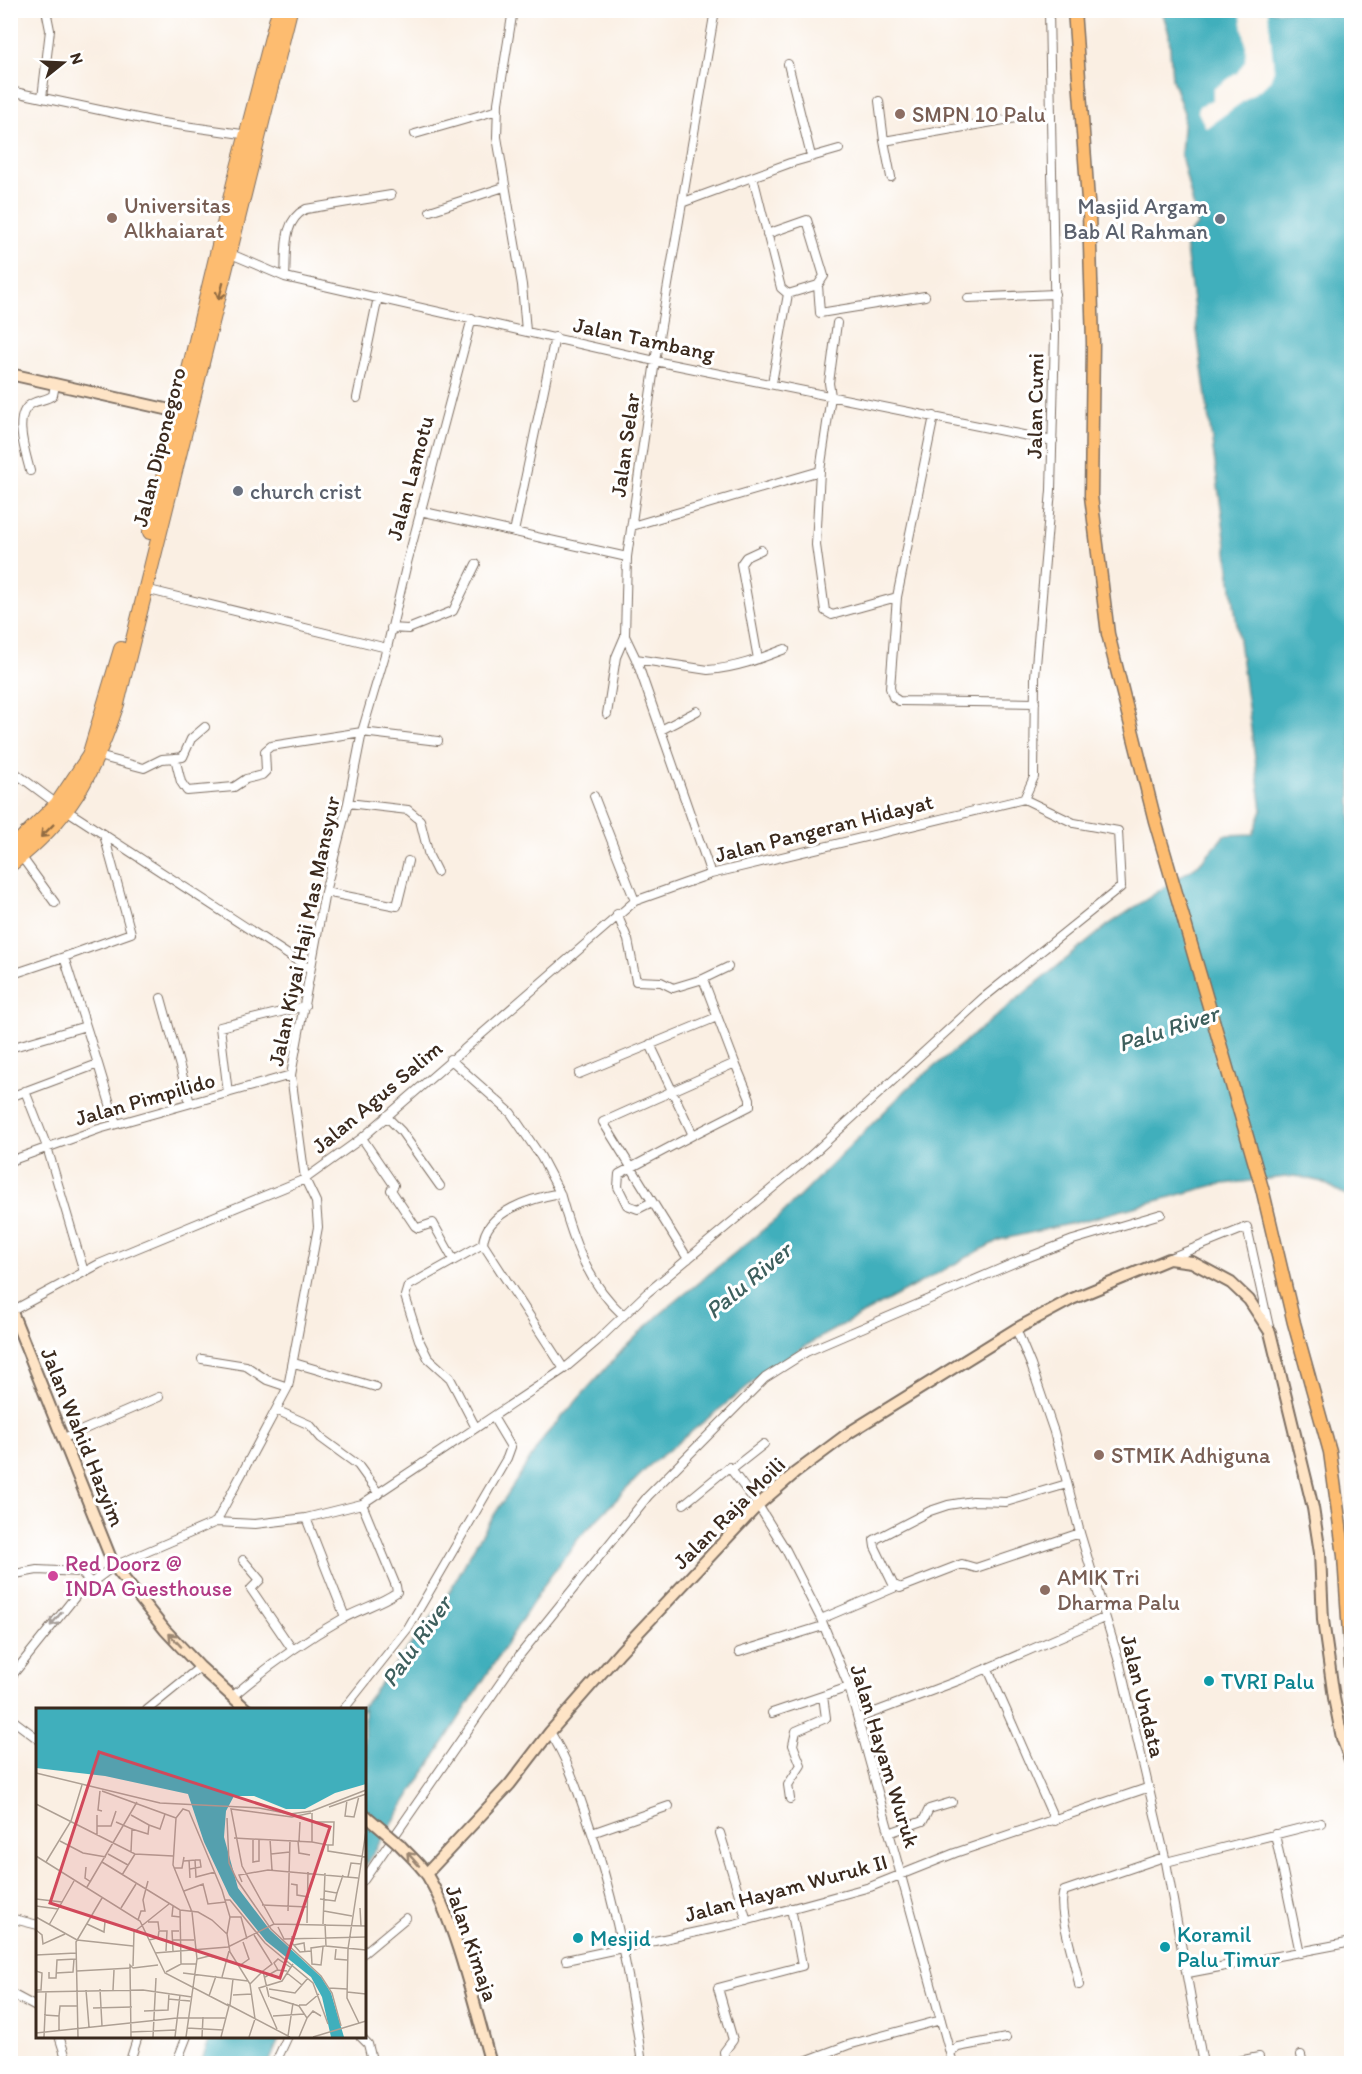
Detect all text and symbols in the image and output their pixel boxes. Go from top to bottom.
north arrow [33,33,93,93]
text: N [66,50,87,67]
place label: SMPN 10 Palu [912,101,1046,128]
marker: SMPN 10 Palu [893,107,907,121]
place label: Universitas Alkhaiarat [124,192,231,244]
place label: Masjid Argam Bab Al Rahman [1063,193,1208,245]
marker: Universitas Alkhaiarat [105,211,119,225]
marker: Masjid Argam Bab Al Rahman [1213,212,1227,226]
one-way arrow [215,282,226,301]
street label: Jalan Tambang [571,311,718,367]
street label: Jalan Cumi [1021,353,1049,459]
street label: Jalan Diponegoro [126,365,192,529]
street label: Jalan Selar [604,391,646,499]
street label: Jalan Lamotu [380,413,440,543]
place label: church crist [250,478,362,505]
marker: church crist [231,484,245,498]
street label: Jalan Pangeran Hidayat [712,788,936,868]
street label: Jalan Kiyai Haji Mas Mansyur [262,793,346,1069]
one-way arrow [39,824,54,839]
water label: Palu River [1114,997,1224,1058]
street label: Jalan Agus Salim [306,1034,448,1159]
street label: Jalan Pimpilido [72,1066,218,1132]
water label: Palu River [699,1234,799,1324]
street label: Jalan Wahid Hazyim [35,1344,131,1531]
place label: STMIK Adhiguna [1111,1442,1271,1469]
marker: STMIK Adhiguna [1092,1448,1106,1462]
street label: Jalan Raja Moili [667,1451,791,1575]
place label: Red Doorz @ INDA Guesthouse [65,1550,232,1602]
place label: AMIK Tri Dharma Palu [1057,1564,1180,1616]
marker: Red Doorz @ INDA Guesthouse [46,1569,60,1583]
marker: AMIK Tri Dharma Palu [1038,1583,1052,1597]
water label: Palu River [374,1588,459,1692]
one-way arrow [50,1611,63,1627]
one-way arrow [168,1632,182,1647]
street label: Jalan Undata [1115,1632,1171,1761]
street label: Jalan Hayam Wuruk [844,1661,926,1851]
place label: TVRI Palu [1221,1668,1315,1695]
marker: TVRI Palu [1202,1674,1216,1688]
inset map [36,1708,366,2038]
street label: Jalan Hayam Wuruk II [682,1848,890,1928]
one-way arrow [406,1852,420,1867]
street label: Jalan Kimaja [440,1881,505,2005]
place label: Koramil Palu Timur [1177,1921,1280,1973]
place label: Mesjid [590,1925,651,1952]
marker: Mesjid [571,1931,585,1945]
marker: Koramil Palu Timur [1158,1940,1172,1954]

